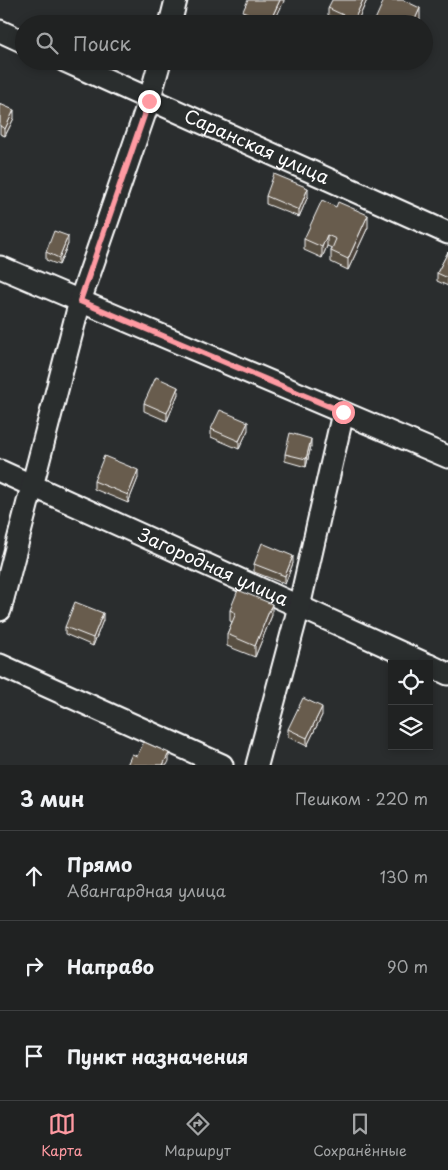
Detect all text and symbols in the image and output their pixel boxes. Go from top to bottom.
search box [15,15,433,70]
icon: search [33,29,61,57]
text: Поиск [73,29,131,57]
route end [138,90,161,113]
street label: Саранская улица [180,101,335,190]
route start [332,401,355,424]
street label: Загородная улица [134,520,294,612]
map controls [388,660,433,750]
button: locate [388,660,433,705]
button: layers [388,705,433,750]
text: 3 мин [20,782,84,814]
text: Пешком · 220 m [295,786,428,810]
text: Прямо [67,850,132,878]
icon: ahead [20,862,48,890]
text: 130 m [380,864,428,888]
text: Авангардная улица [67,878,226,902]
icon: right [20,952,48,980]
text: Направо [67,952,154,980]
text: 90 m [387,954,428,978]
icon: arrive [20,1042,48,1070]
text: Пункт назначения [67,1042,248,1070]
tab: Карта [41,1110,82,1161]
tab: Маршрут [165,1110,231,1161]
tab: Сохранённые [313,1110,407,1161]

